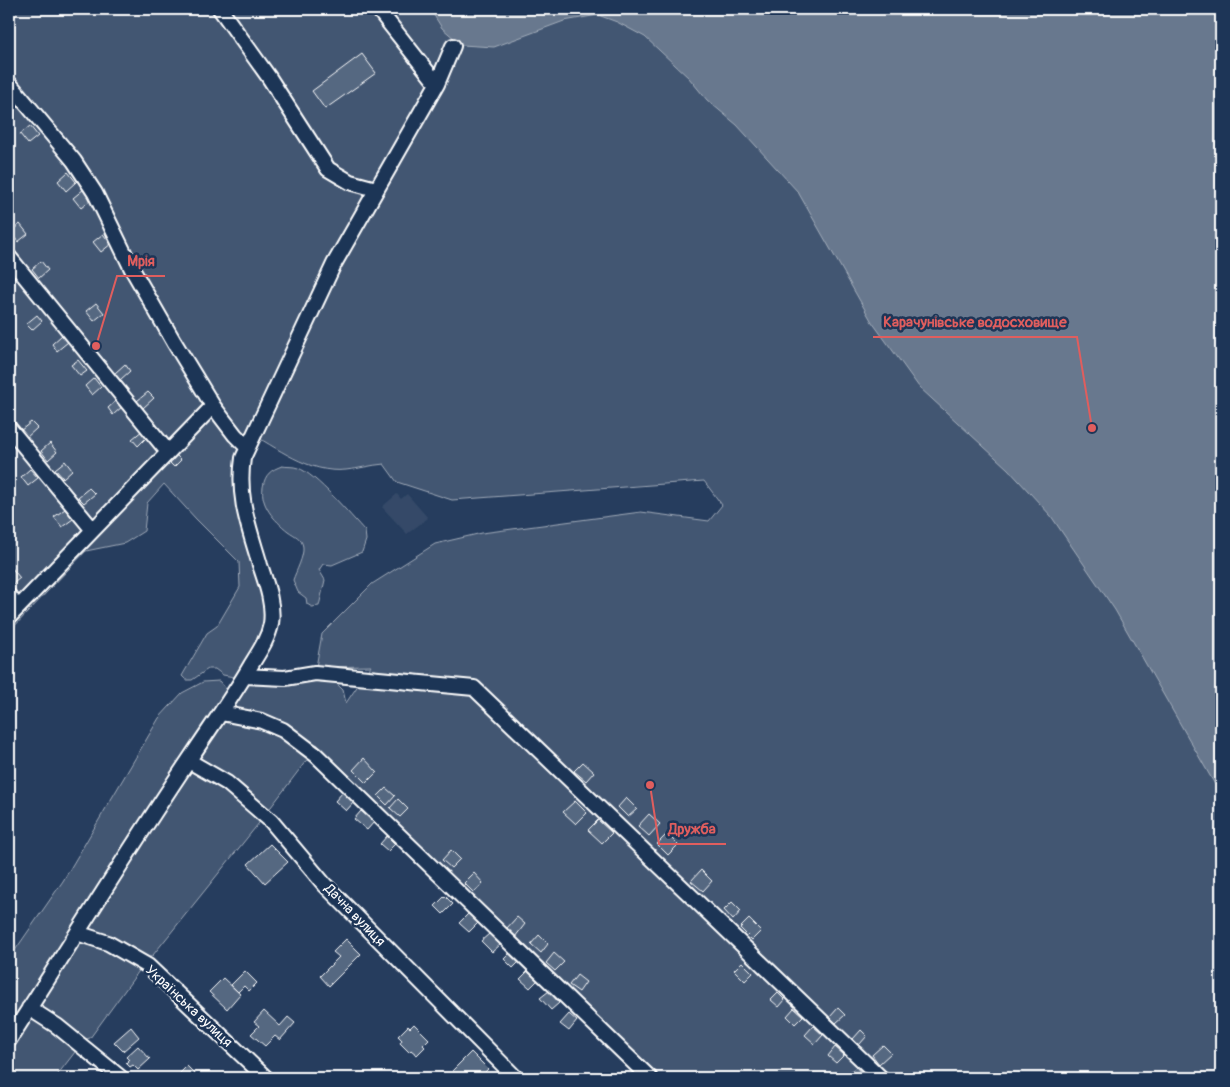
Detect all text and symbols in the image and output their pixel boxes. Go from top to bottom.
callout: Мрія [117,246,165,276]
text: Мрія [127,252,155,271]
callout: Карачунівське водосховище [873,307,1077,337]
text: Карачунівське водосховище [883,313,1067,332]
callout: Дружба [659,814,726,844]
text: Дружба [667,820,716,839]
street label: Дачна вулиця [320,879,389,950]
street label: Українська вулиця [142,961,236,1051]

